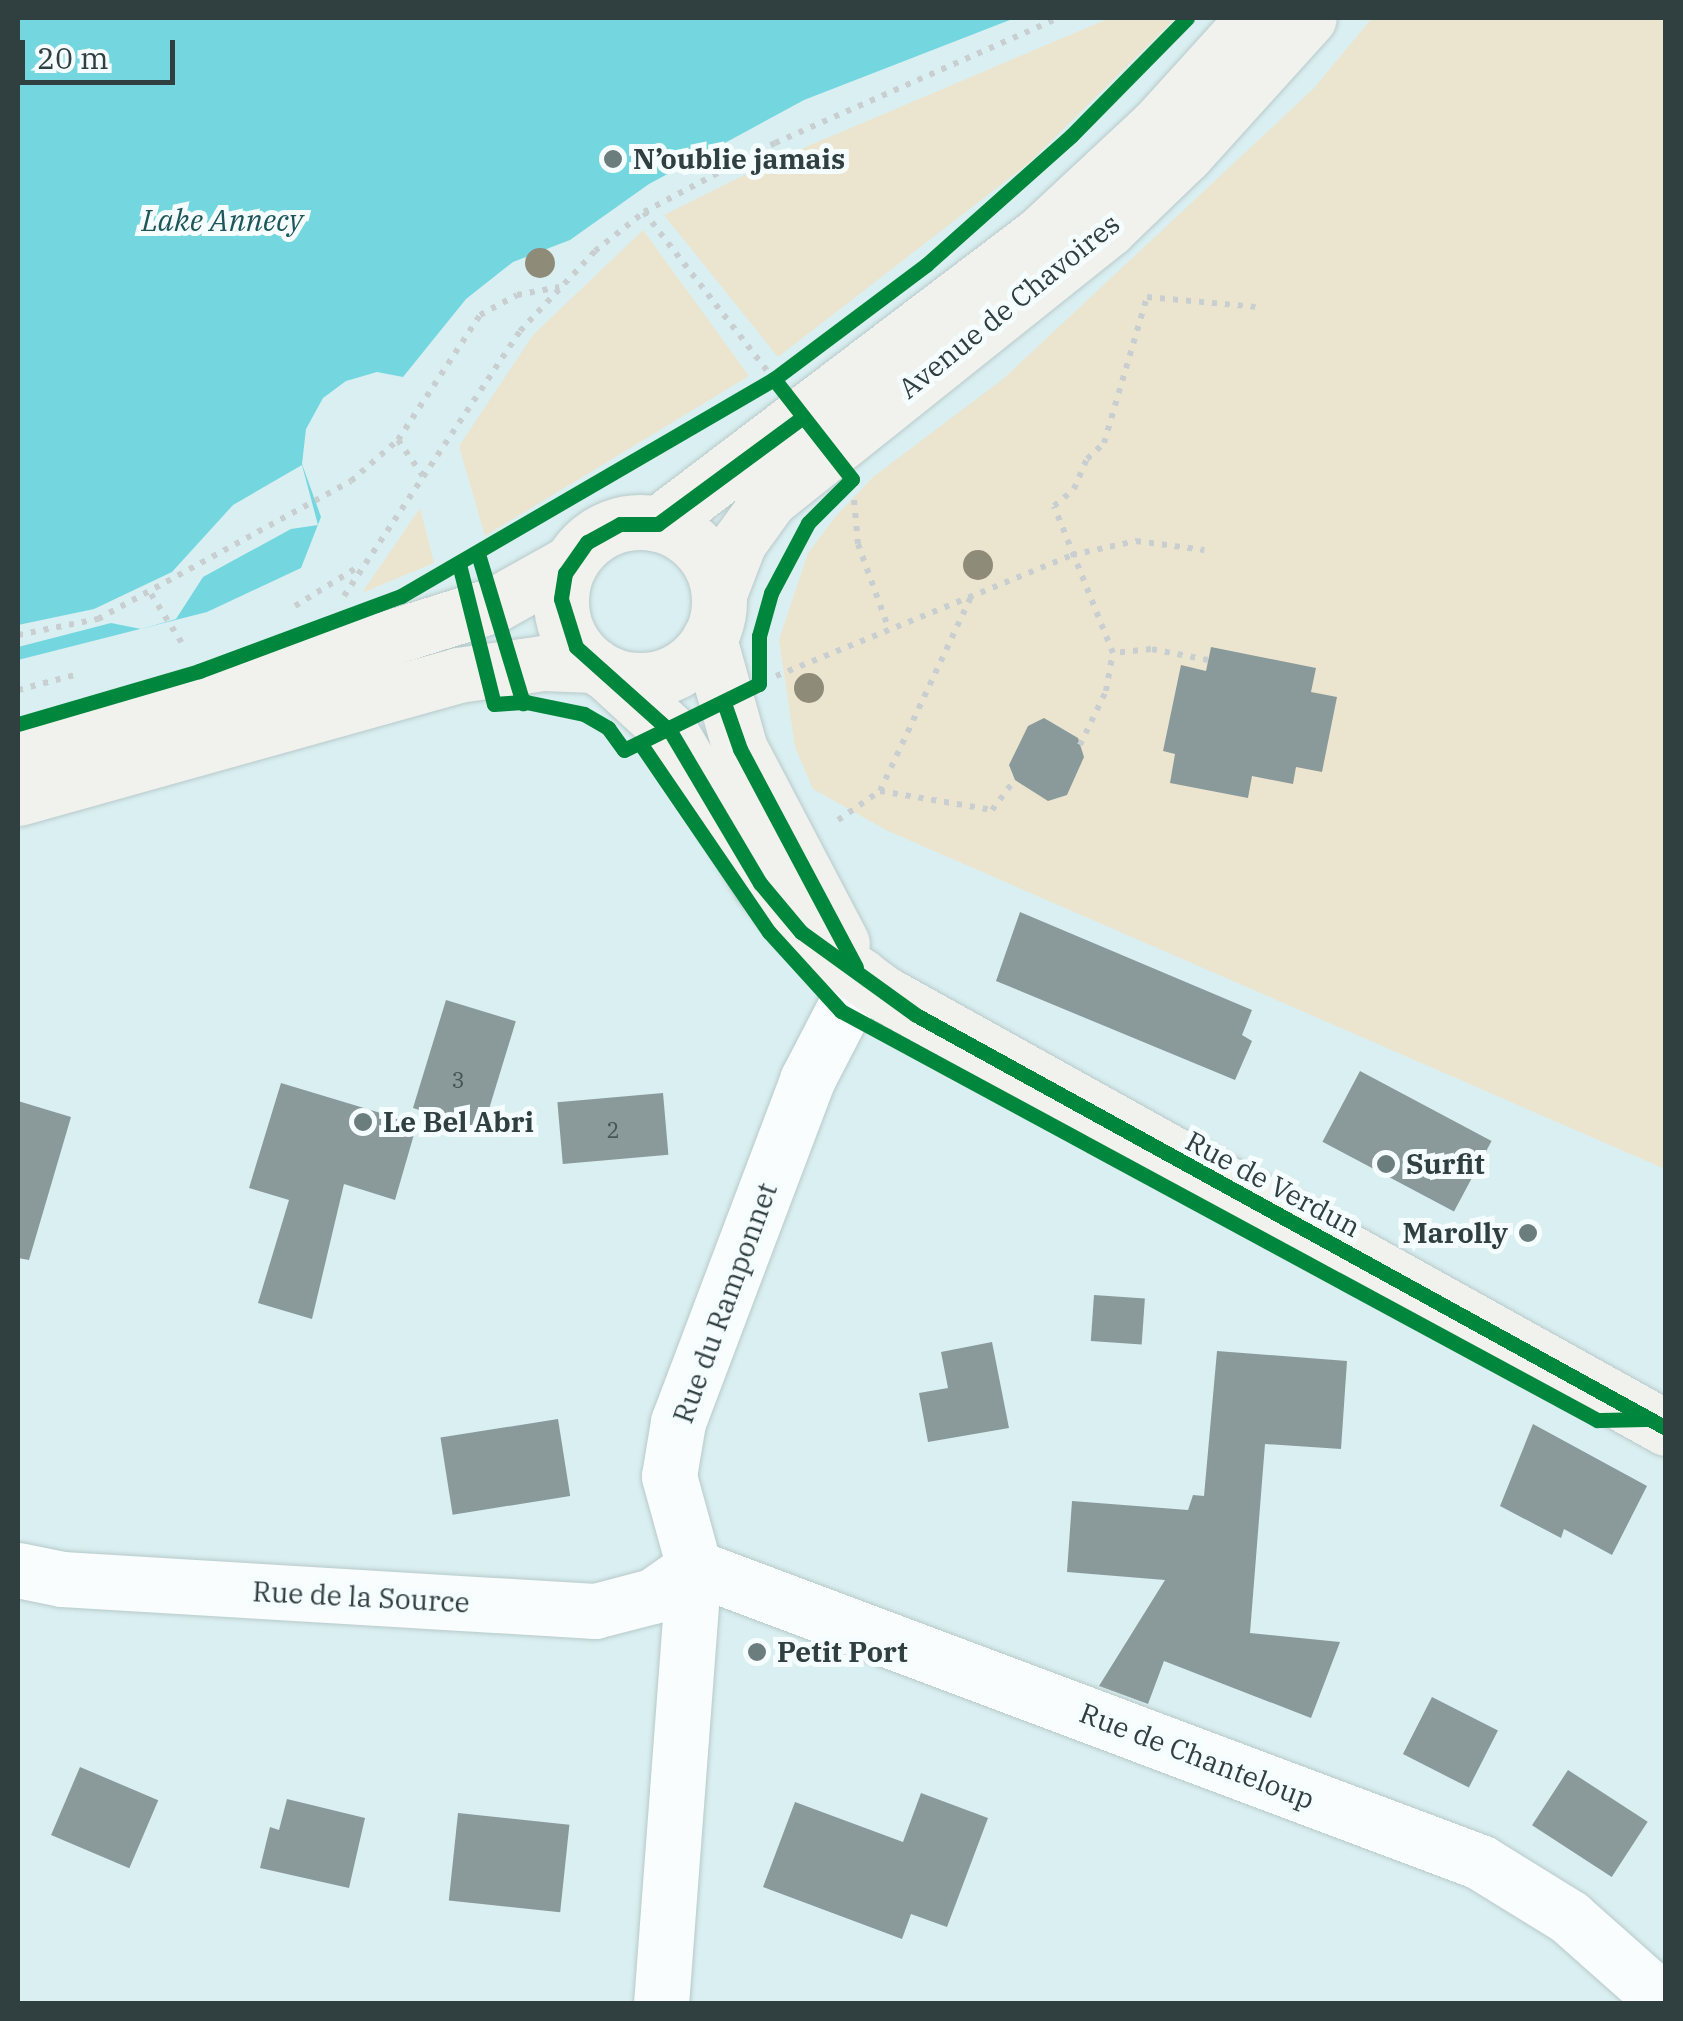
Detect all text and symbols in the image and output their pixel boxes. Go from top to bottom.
scale bar [25,20,180,82]
text: 20 m [37,38,109,77]
place label: N’oublie jamais [633,142,845,176]
marker: N’oublie jamais [602,148,624,170]
water label: Lake Annecy [141,202,303,238]
street label: Avenue de Chavoires [892,207,1126,405]
house number: 3 [451,1067,465,1093]
place label: Le Bel Abri [383,1105,534,1139]
marker: Le Bel Abri [352,1111,374,1133]
house number: 2 [606,1117,620,1143]
street label: Rue de Verdun [1180,1124,1366,1244]
place label: Surfit [1406,1147,1485,1181]
marker: Surfit [1375,1153,1397,1175]
street label: Rue du Ramponnet [666,1178,784,1428]
place label: Marolly [1403,1216,1508,1250]
marker: Marolly [1517,1222,1539,1244]
street label: Rue de la Source [252,1575,470,1619]
place label: Petit Port [777,1635,908,1669]
marker: Petit Port [746,1641,768,1663]
street label: Rue de Chanteloup [1075,1696,1319,1816]

